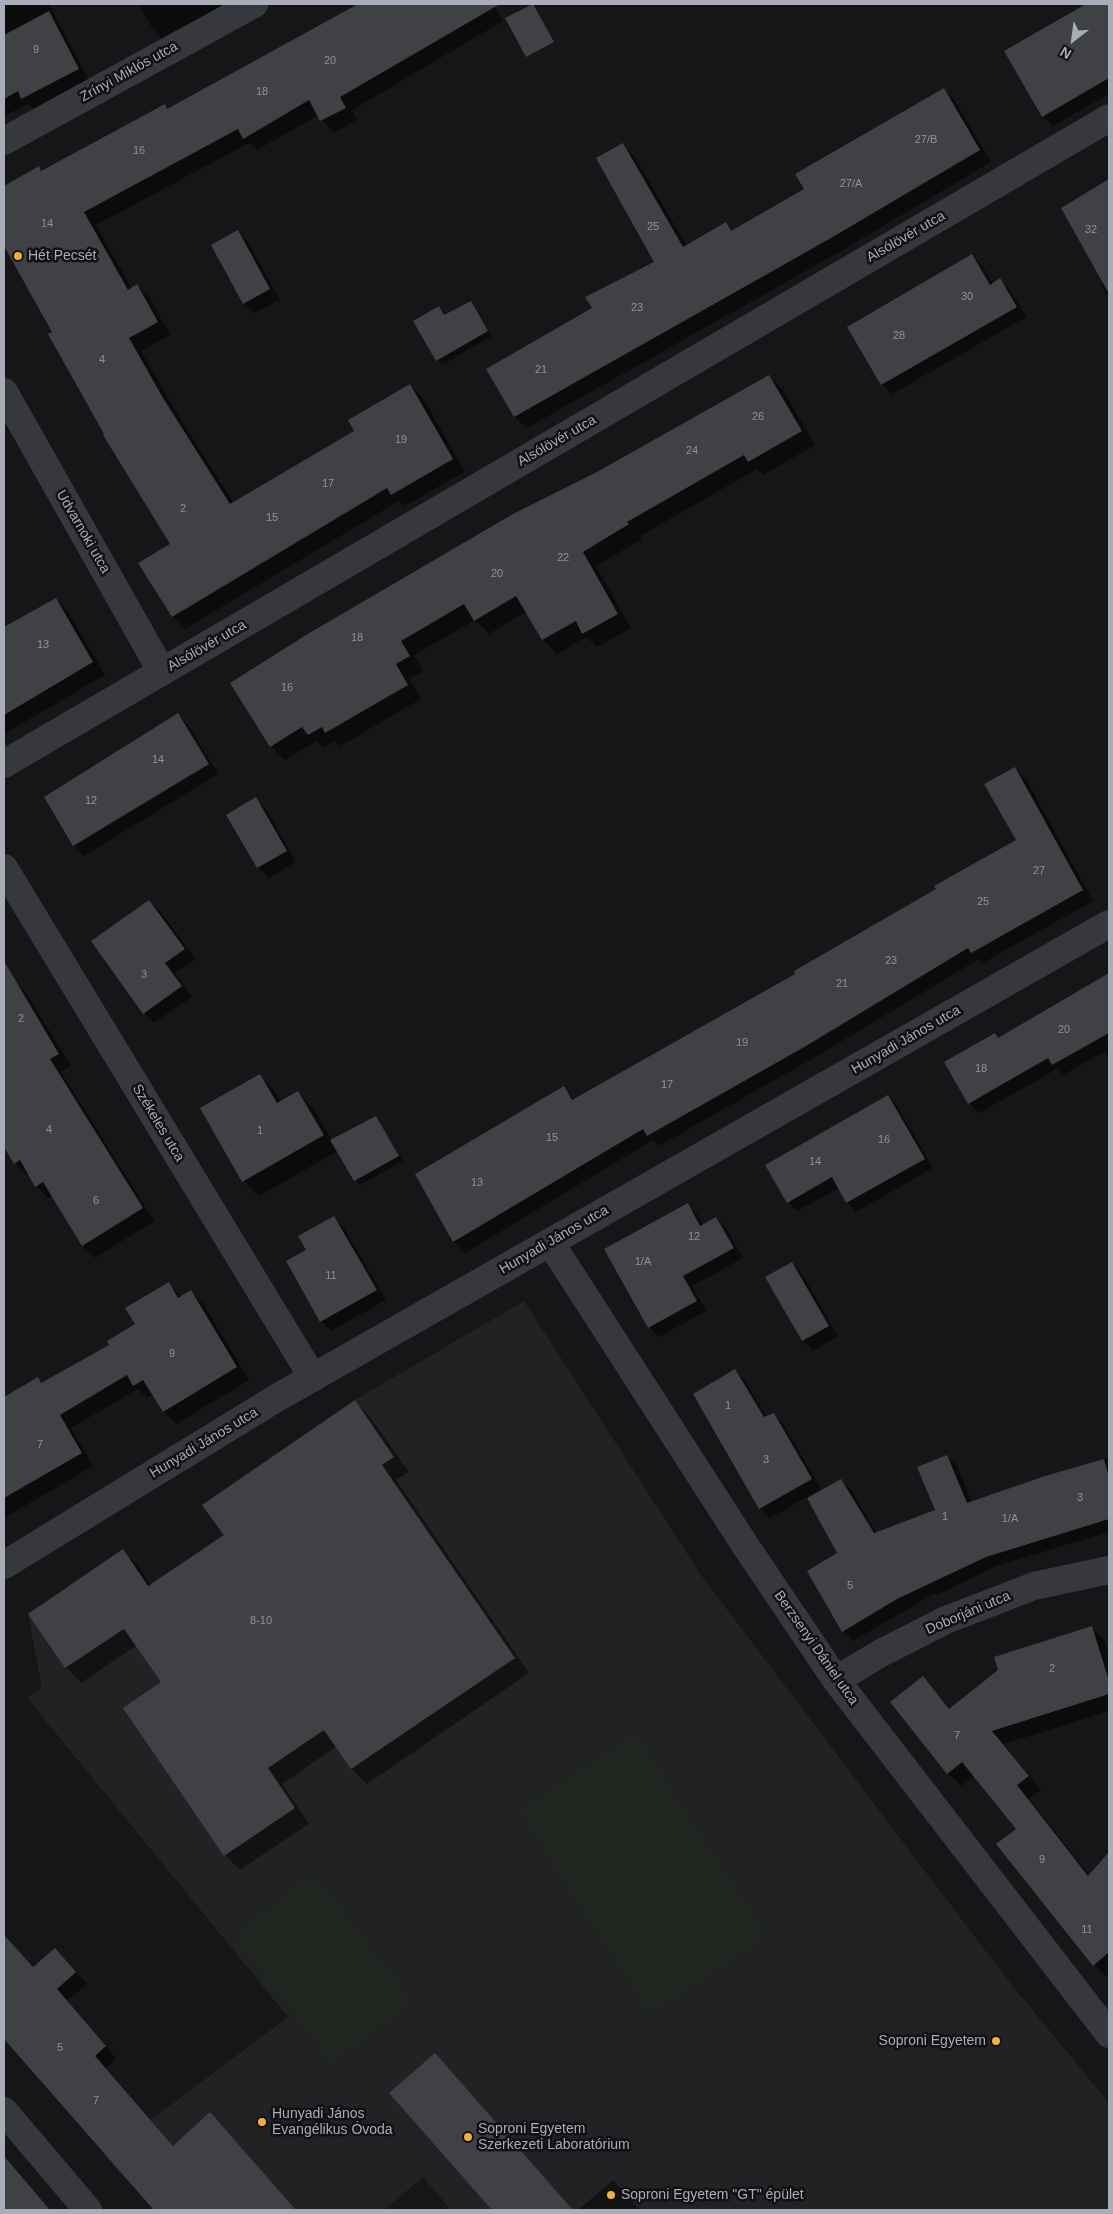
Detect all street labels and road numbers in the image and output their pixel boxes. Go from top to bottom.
street label: Zrínyi Miklós utca [77,38,181,106]
street label: Alsólövér utca [864,208,948,266]
street label: Alsólövér utca [515,412,599,470]
street label: Udvarnoki utca [52,487,114,577]
street label: Alsólövér utca [165,617,249,675]
street label: Hunyadi János utca [849,1002,963,1078]
street label: Székeles utca [128,1081,188,1165]
street label: Hunyadi János utca [497,1202,611,1278]
street label: Hunyadi János utca [147,1404,261,1482]
street label: Berzsenyi Dániel utca [770,1588,862,1708]
street label: Doborjáni utca [923,1588,1013,1638]

